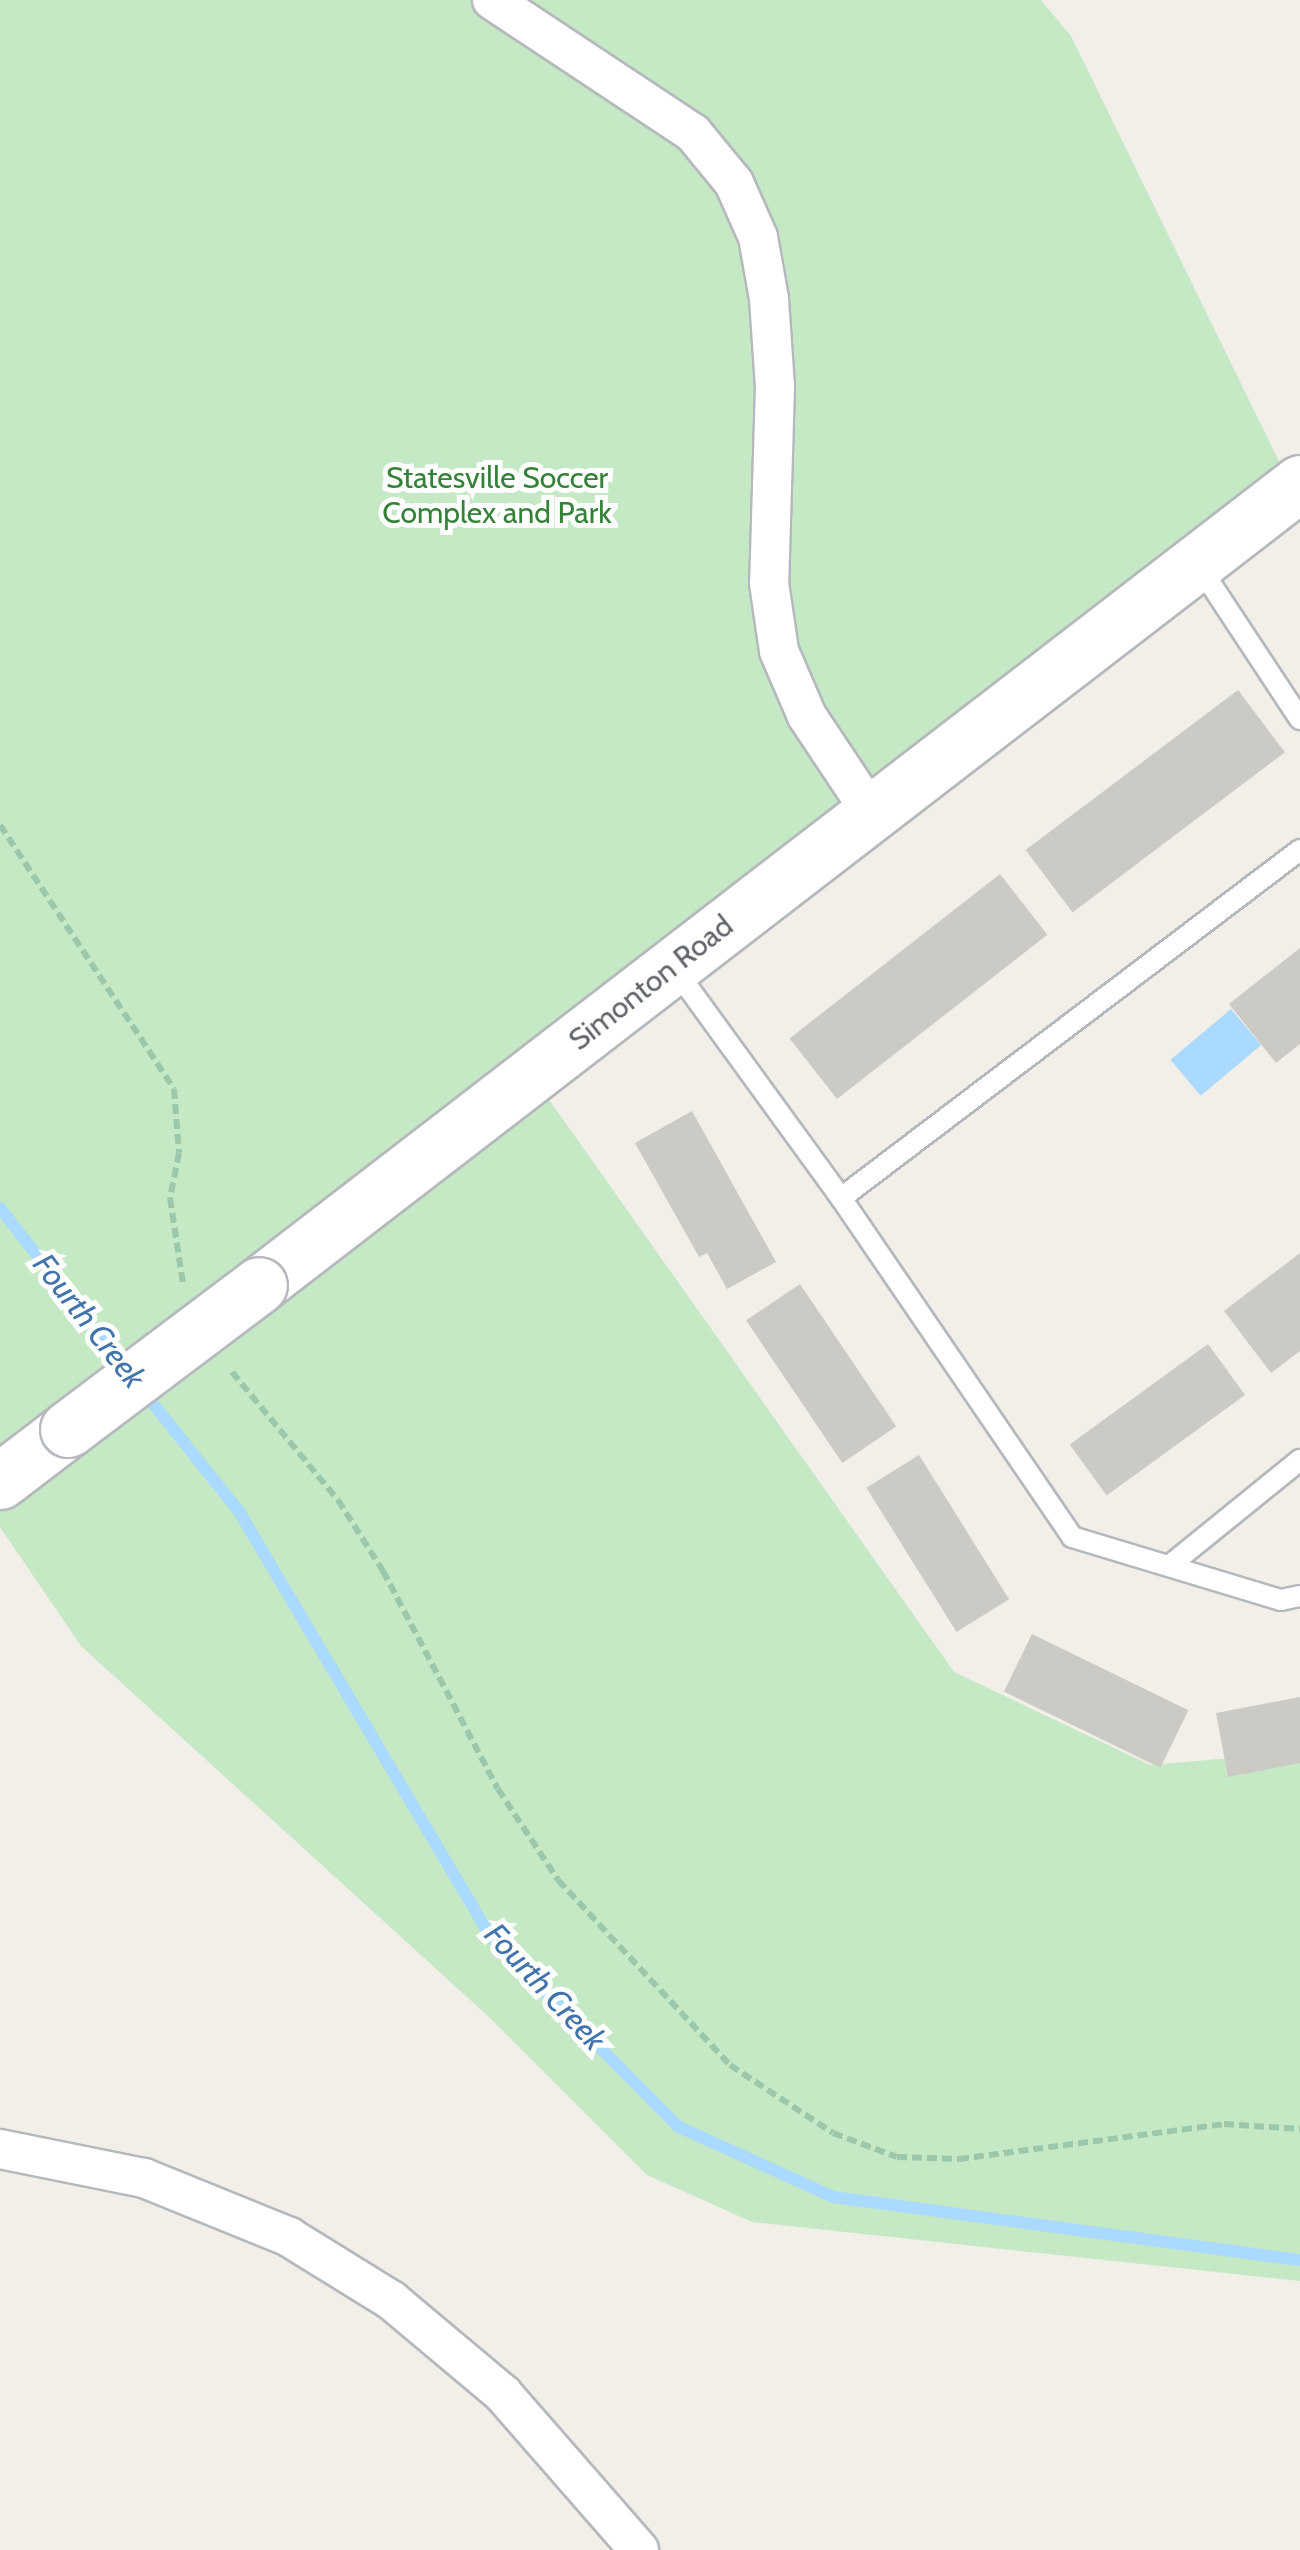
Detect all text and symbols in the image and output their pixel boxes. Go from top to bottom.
park label: Statesville Soccer Complex and Park [382,460,612,530]
street label: Simonton Road [562,908,740,1058]
water label: Fourth Creek [25,1246,153,1396]
water label: Fourth Creek [476,1915,614,2059]

